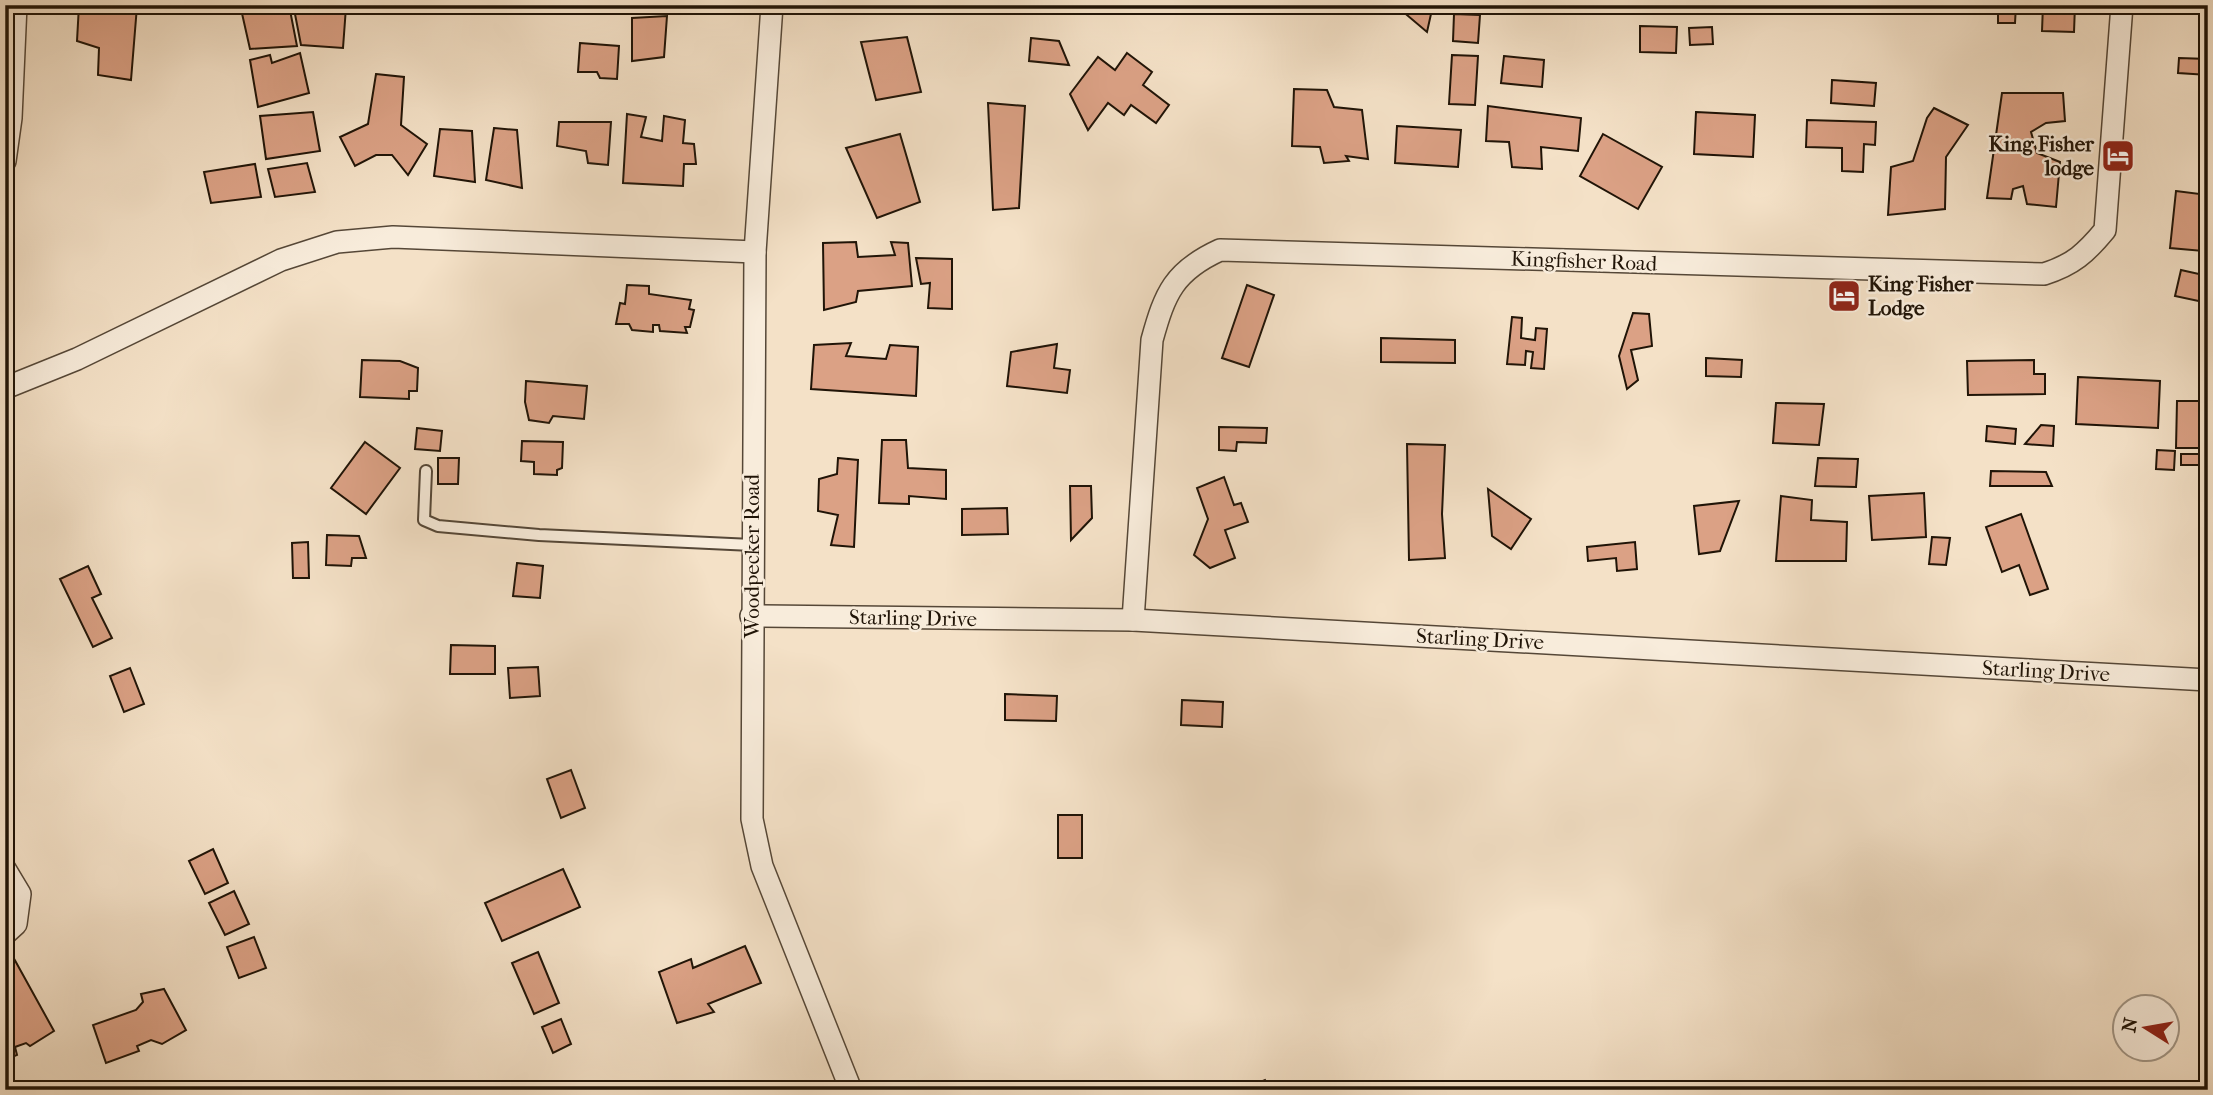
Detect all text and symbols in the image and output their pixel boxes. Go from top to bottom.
place label: King Fisher lodge [1988,132,2095,180]
hotel icon: King Fisher lodge [2099,137,2137,175]
street label: Kingfisher Road [1510,246,1658,276]
place label: King Fisher Lodge [1868,272,1975,320]
hotel icon: King Fisher Lodge [1825,277,1863,315]
street label: Woodpecker Road [740,473,764,639]
street label: Starling Drive [849,605,977,631]
street label: Starling Drive [1415,624,1545,654]
street label: Starling Drive [1981,656,2111,686]
north arrow [2112,993,2182,1064]
text: N [2118,1015,2143,1034]

